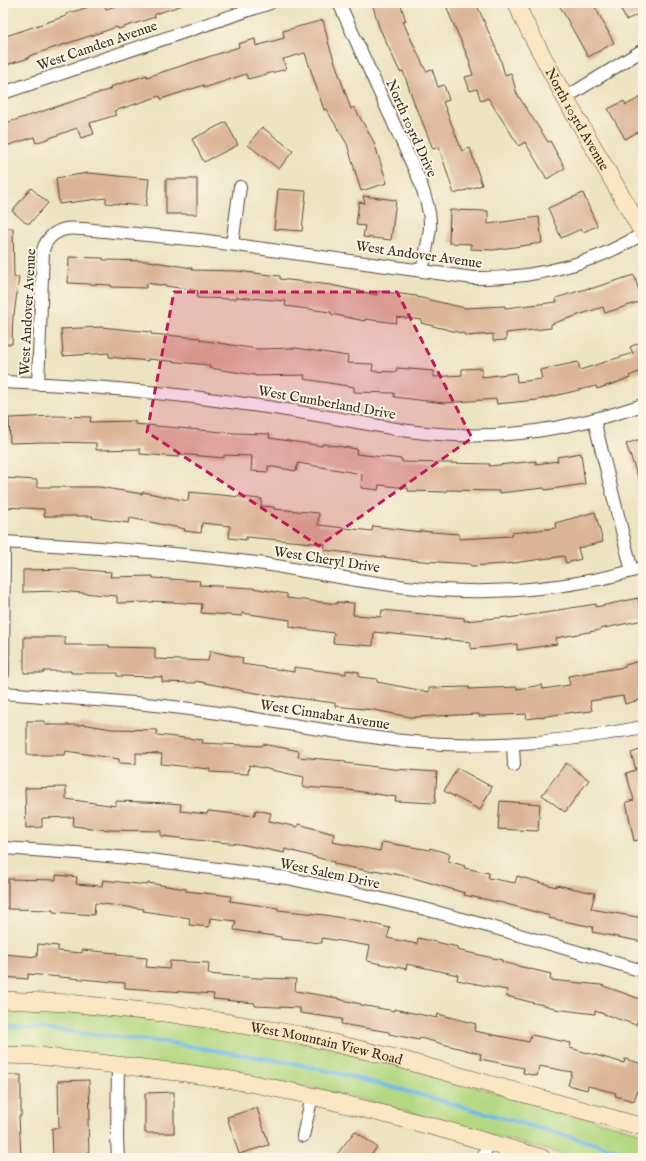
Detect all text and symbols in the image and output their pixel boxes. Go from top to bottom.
street label: West Camden Avenue [35,17,160,75]
street label: North 103rd Avenue [541,65,613,175]
street label: North 103rd Drive [381,77,441,181]
street label: West Andover Avenue [355,237,484,273]
street label: West Andover Avenue [16,248,40,376]
street label: West Cumberland Drive [257,382,398,424]
street label: West Cheryl Drive [273,543,382,577]
street label: West Cinnabar Avenue [259,696,392,734]
street label: West Salem Drive [278,855,382,893]
street label: West Mountain View Road [249,1019,405,1070]

